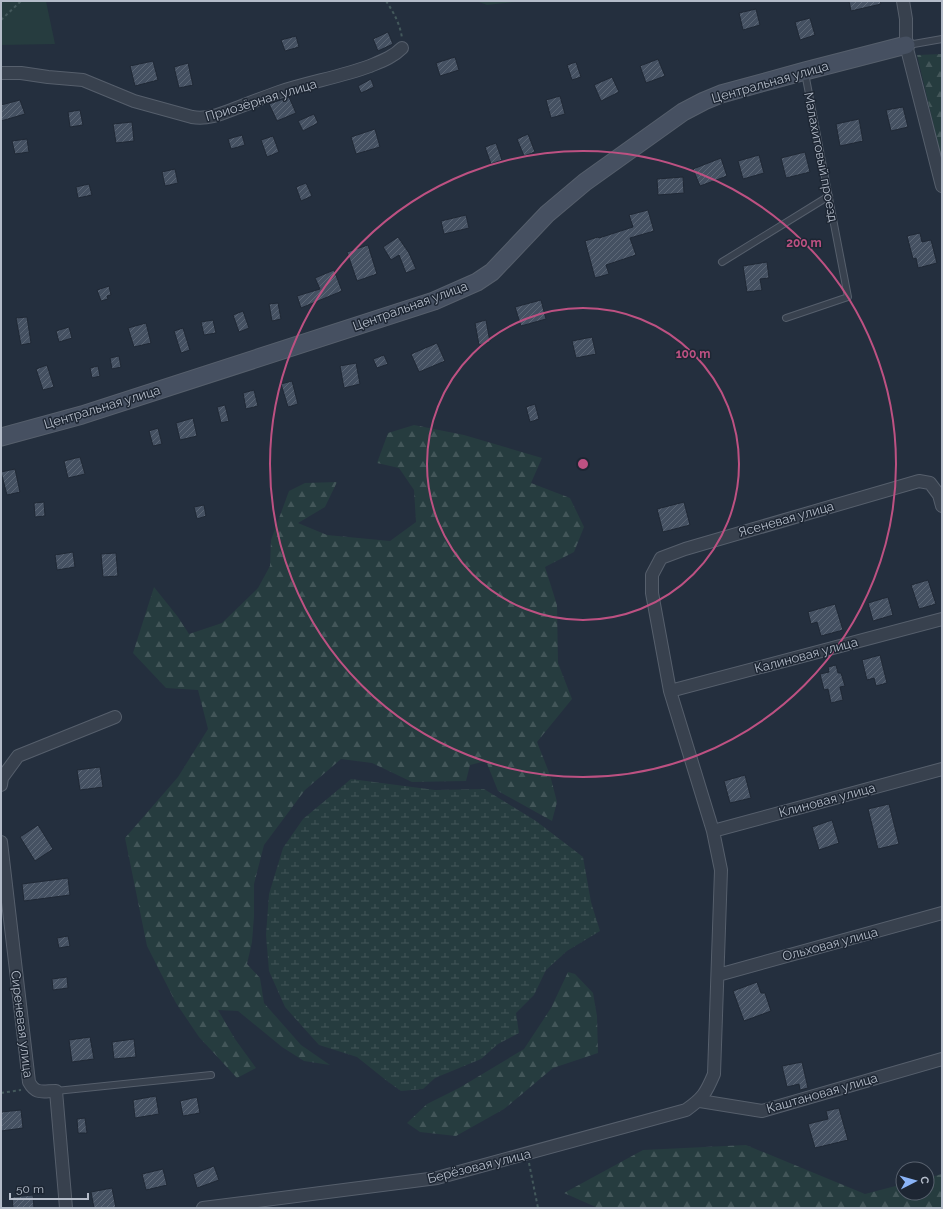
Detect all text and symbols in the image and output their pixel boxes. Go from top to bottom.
street label: Центральная улица [710,58,830,106]
street label: Приозёрная улица [204,76,318,124]
street label: Малахитовый проезд [801,91,841,224]
text: 200 m [786,236,822,250]
street label: Центральная улица [351,278,469,334]
text: 100 m [676,347,710,361]
street label: Центральная улица [42,382,162,432]
centre of rings [576,457,590,471]
street label: Ясеневая улица [736,498,836,540]
street label: Калиновая улица [753,634,859,676]
street label: Клиновая улица [777,780,877,820]
street label: Ольховая улица [781,924,879,964]
street label: Сиреневая улица [8,969,36,1079]
street label: Каштановая улица [765,1070,879,1116]
street label: Берёзовая улица [426,1146,532,1186]
north arrow [895,1161,935,1201]
scale bar [10,1175,88,1201]
text: С [918,1176,931,1185]
text: 50 m [16,1182,44,1196]

